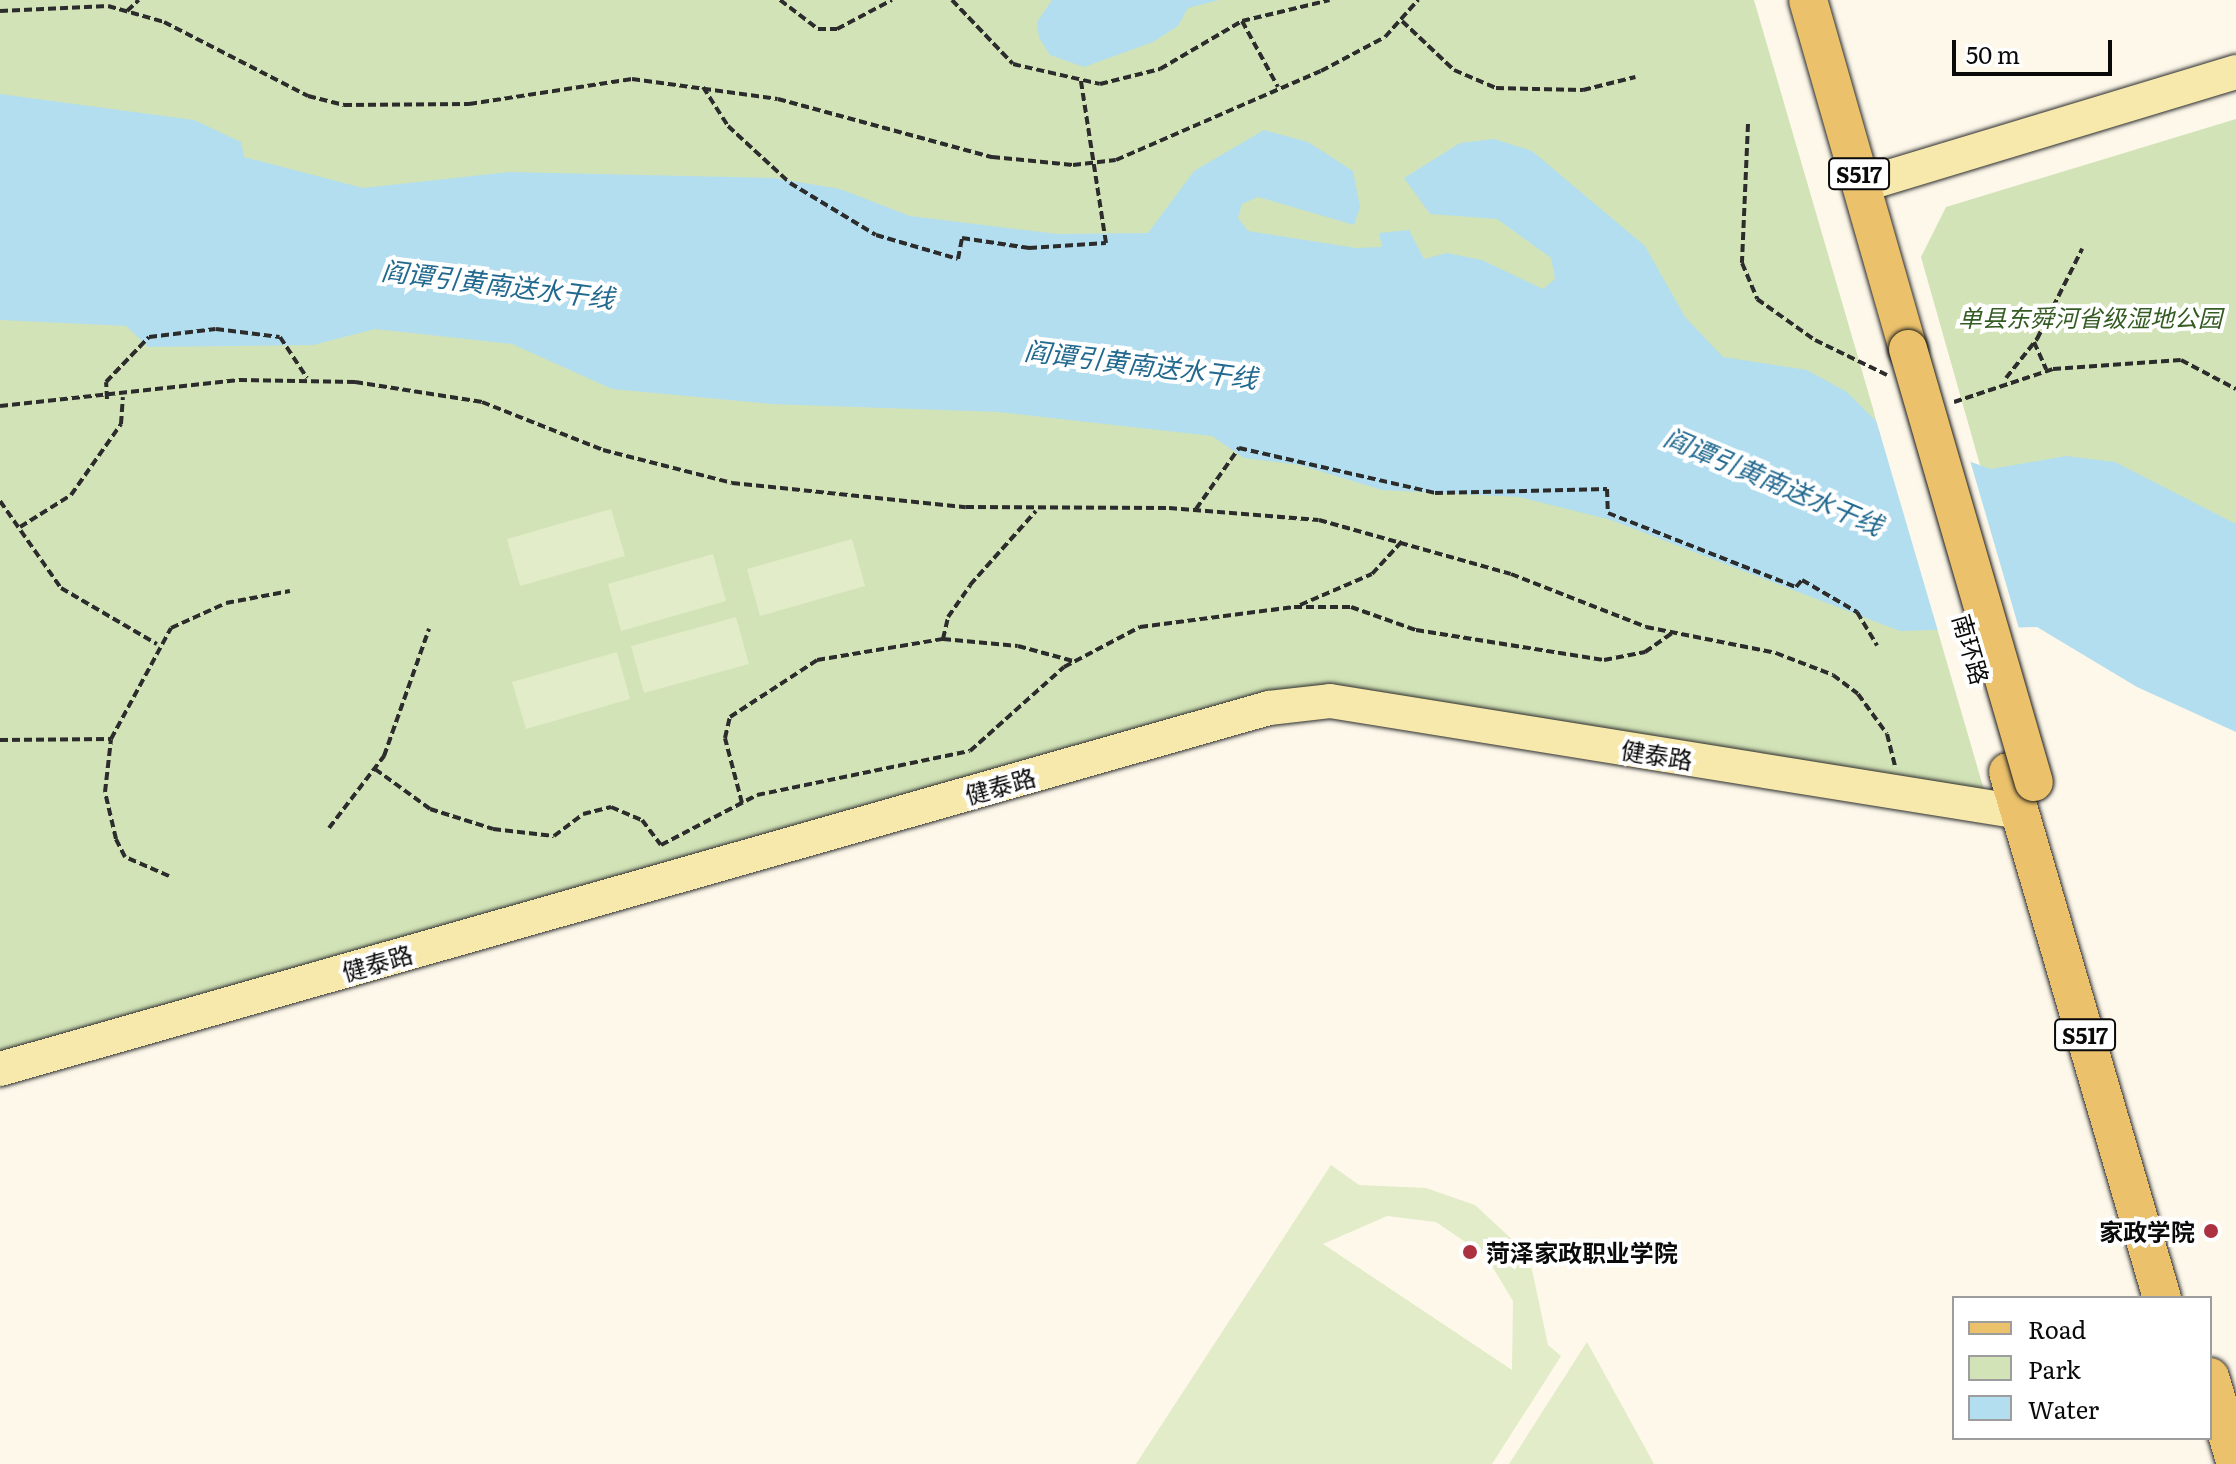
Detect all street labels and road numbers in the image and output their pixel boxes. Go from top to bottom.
road number: S517 [1827,156,1891,192]
street label: 南环路 [1948,610,1996,688]
street label: 健泰路 [1619,734,1695,774]
street label: 健泰路 [961,761,1039,809]
street label: 健泰路 [338,938,416,986]
road number: S517 [2053,1017,2117,1053]

